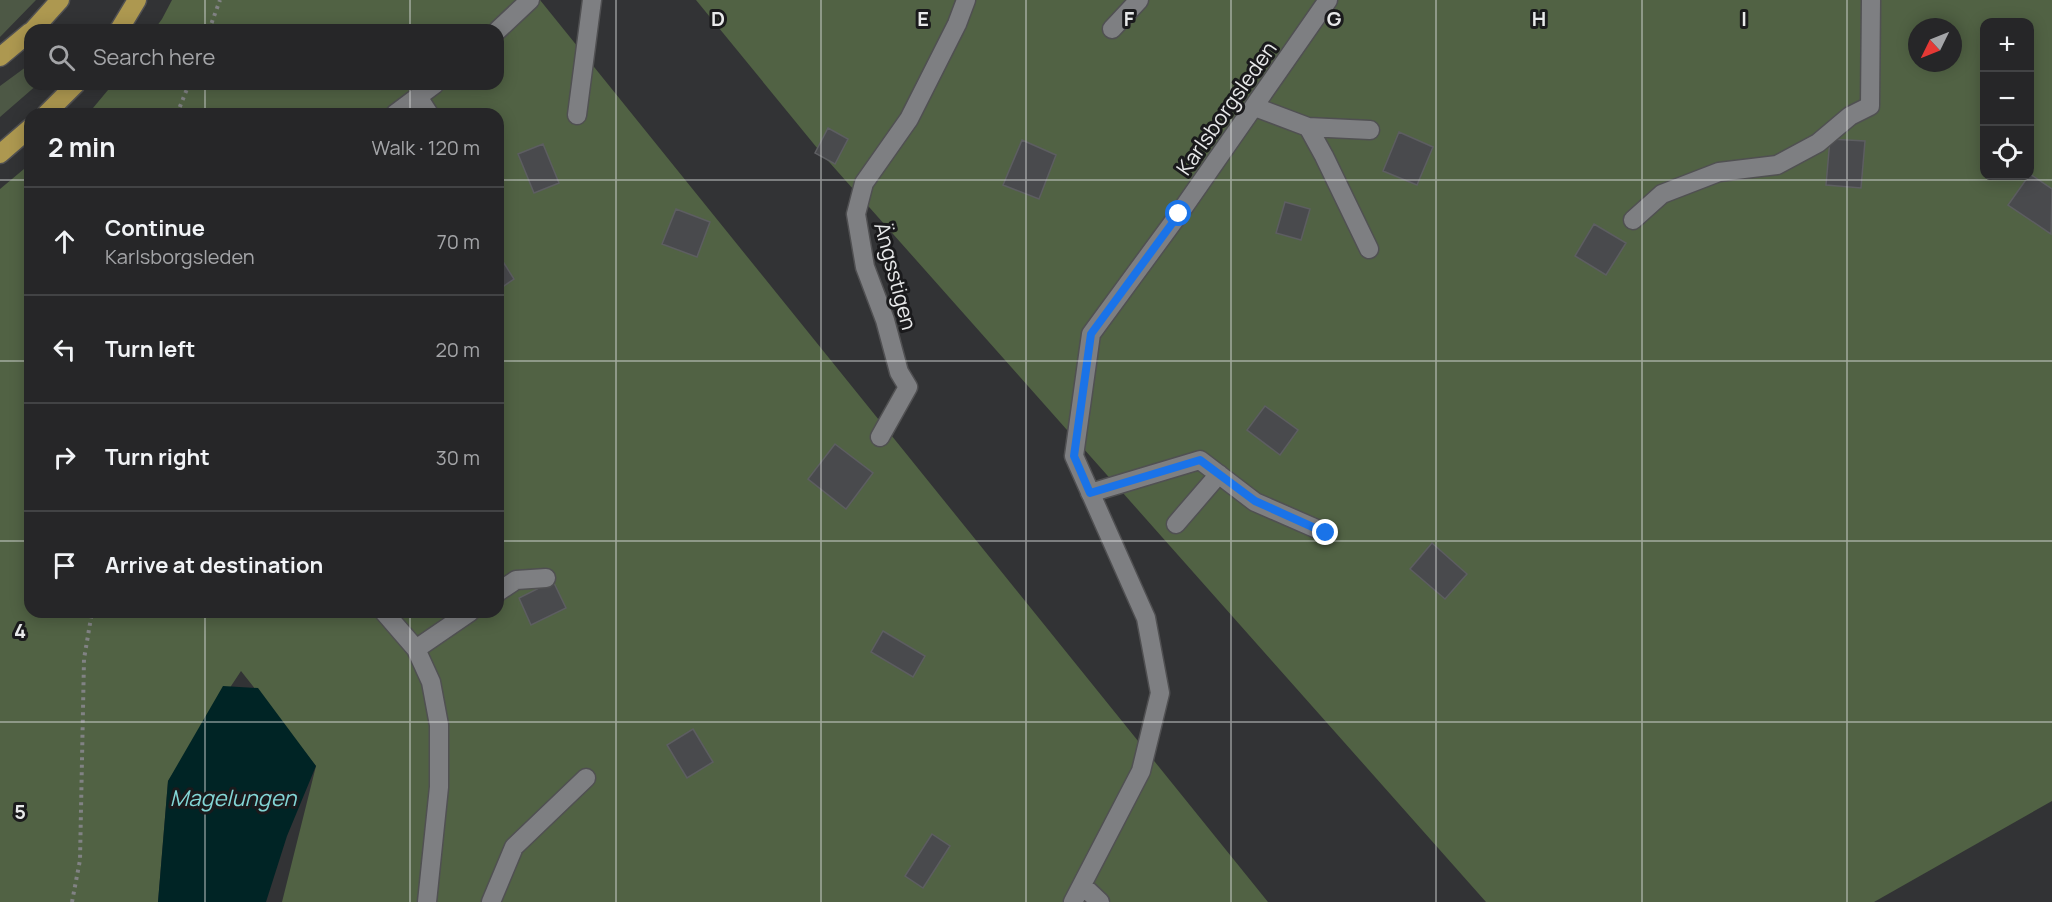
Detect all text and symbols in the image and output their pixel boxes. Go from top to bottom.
text: D [711,5,725,32]
text: E [917,5,929,32]
text: F [1124,5,1135,32]
text: G [1327,5,1342,32]
text: H [1532,5,1546,32]
text: I [1741,5,1747,32]
north arrow [1908,18,1962,72]
map controls [1980,18,2034,180]
button: + [1980,18,2034,72]
search box [24,24,504,90]
street label: Karlsborgsleden [1169,36,1283,180]
icon: search [45,41,78,74]
text: Search here [93,42,215,72]
button: − [1980,72,2034,126]
button: locate [1980,126,2034,180]
text: 2 min [48,129,116,165]
text: Walk · 120 m [372,134,480,161]
route start [1165,200,1191,226]
text: Continue [105,213,205,243]
street label: Ängsstigen [868,219,924,333]
icon: ahead [48,225,81,258]
text: 70 m [437,228,480,255]
text: Karlsborgsleden [105,243,255,270]
icon: left [48,333,81,366]
text: Turn left [105,334,195,364]
text: 20 m [435,336,480,363]
icon: right [48,441,81,474]
text: Turn right [105,442,210,472]
text: 30 m [436,444,480,471]
route end [1312,519,1338,545]
icon: arrive [48,549,81,582]
text: Arrive at destination [105,550,323,580]
text: 4 [14,617,26,644]
water label: Magelungen [170,783,297,813]
text: 5 [14,798,26,825]

